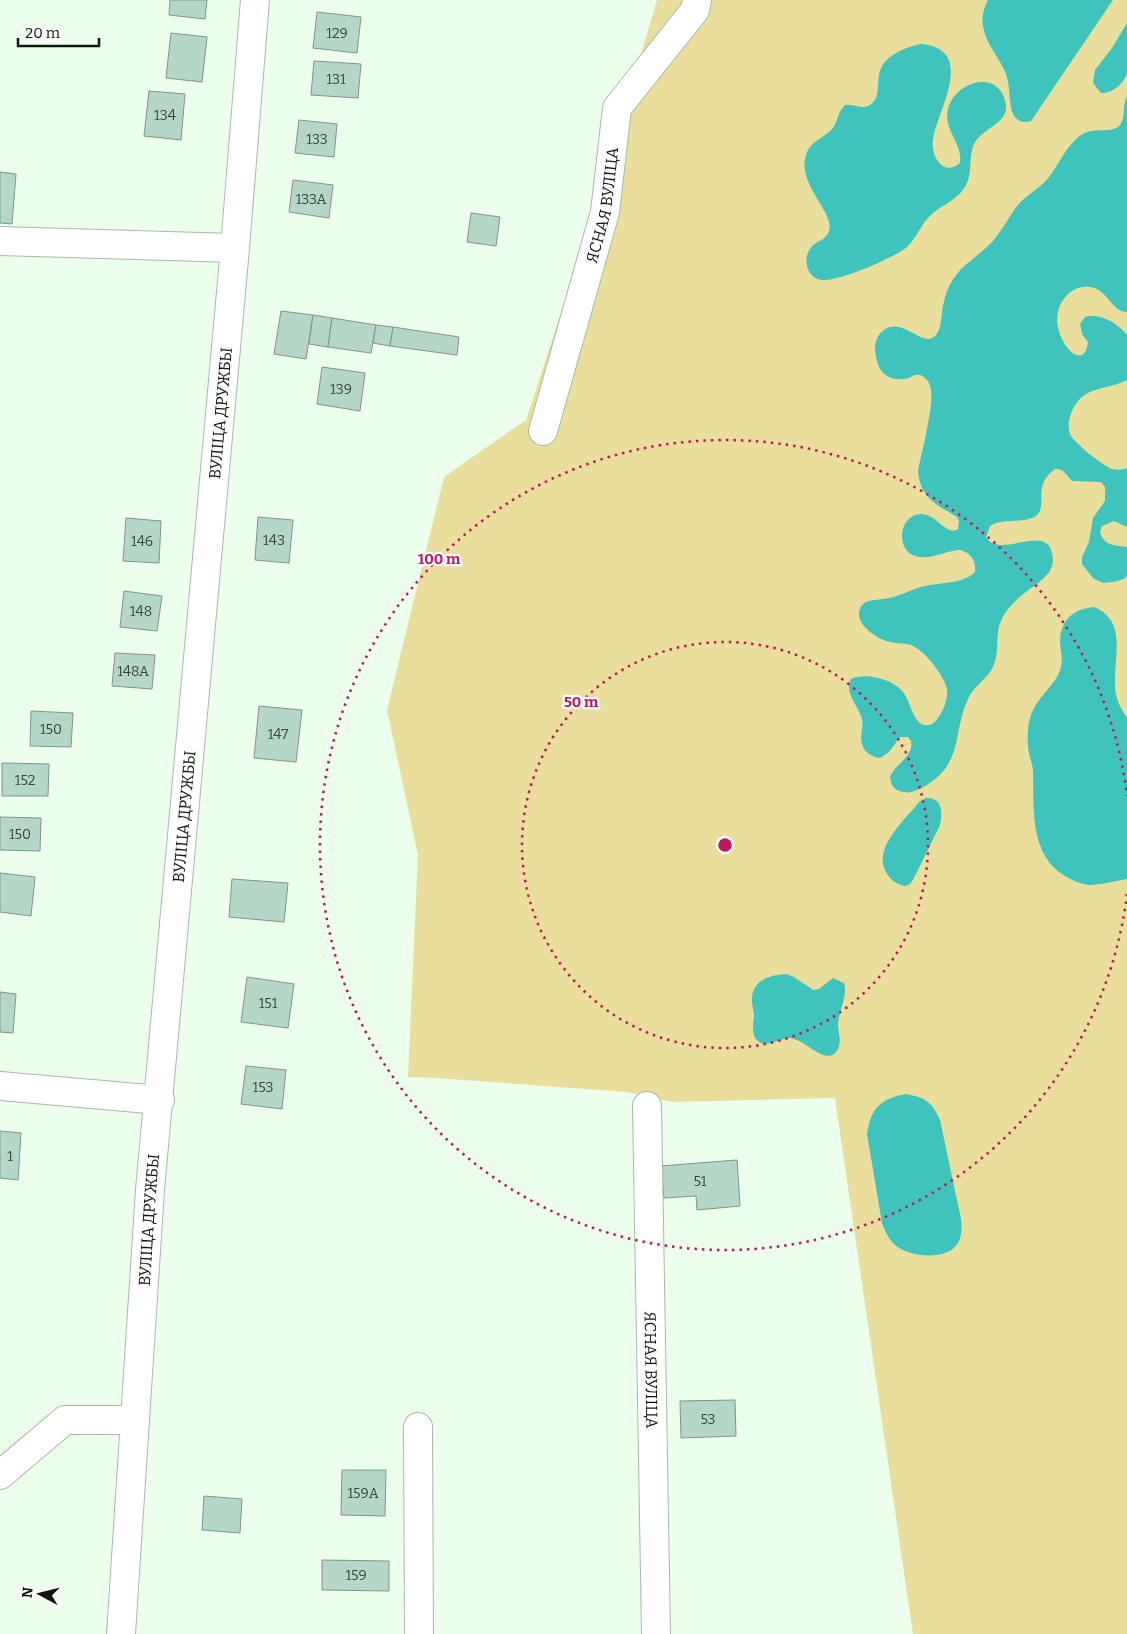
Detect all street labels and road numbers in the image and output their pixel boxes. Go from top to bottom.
street label: ЯСНАЯ ВУЛІЦА [582,146,622,265]
street label: ВУЛІЦА ДРУЖБЫ [205,346,236,480]
street label: ВУЛІЦА ДРУЖБЫ [168,750,199,883]
street label: ВУЛІЦА ДРУЖБЫ [134,1153,163,1287]
street label: ЯСНАЯ ВУЛІЦА [641,1311,662,1429]

